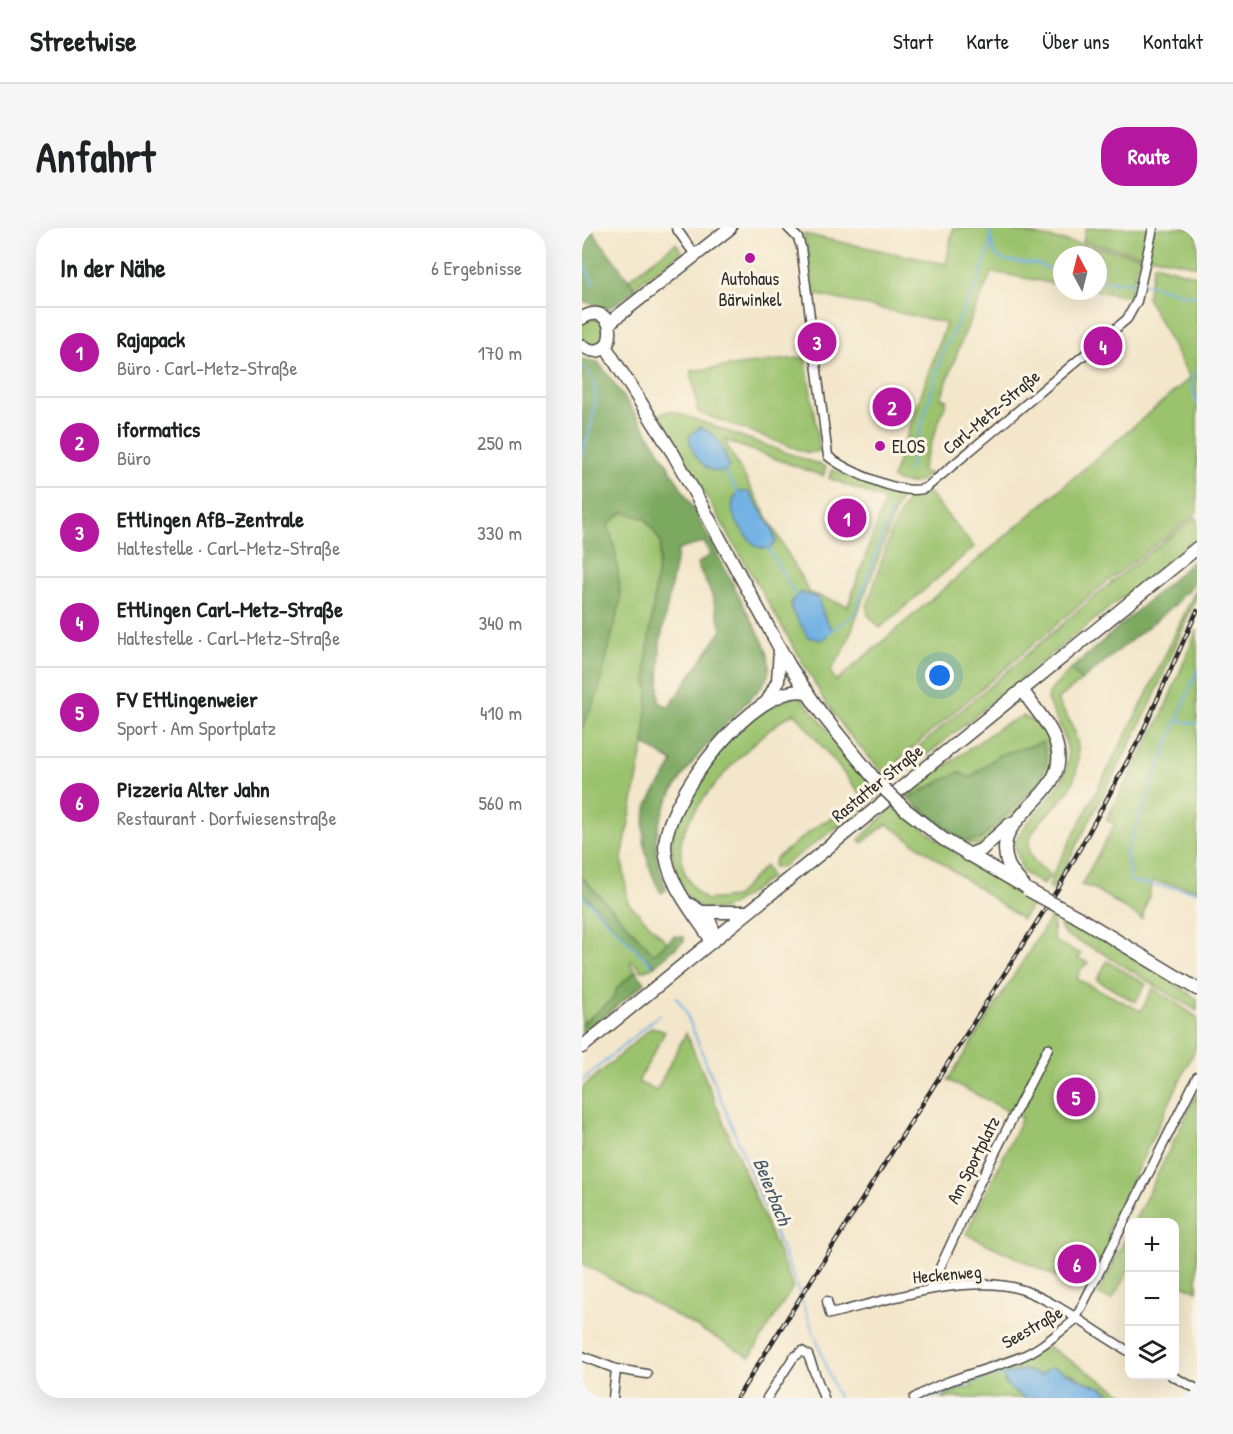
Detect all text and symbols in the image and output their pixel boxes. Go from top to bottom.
text: Streetwise [30,22,136,60]
text: Start [893,27,933,56]
text: Karte [966,27,1009,56]
text: Über uns [1042,27,1110,56]
text: Kontakt [1143,27,1203,56]
button: Route [1101,127,1197,186]
text: Anfahrt [36,128,155,185]
north arrow [1053,246,1107,300]
text: In der Nähe [60,250,166,285]
marker: Autohaus Bärwinkel [743,251,757,265]
text: 6 Ergebnisse [431,254,522,281]
place label: Autohaus Bärwinkel [718,266,782,312]
pin: 3 [798,320,836,364]
text: Rajapack [117,324,185,354]
pin: 4 [1084,324,1122,368]
text: 1 [76,339,83,366]
text: 170 m [478,339,522,366]
text: Büro · Carl-Metz-Straße [117,354,298,381]
street label: Carl-Metz-Straße [937,364,1045,460]
pin: 2 [872,384,912,429]
text: iformatics [117,414,200,444]
text: 2 [75,429,84,456]
text: 250 m [477,429,522,456]
place label: ELOS [892,434,925,459]
marker: ELOS [873,439,887,453]
text: Büro [117,444,151,471]
pin: 1 [828,496,866,540]
text: Ettlingen AfB-Zentrale [117,504,304,534]
text: 3 [75,519,84,546]
text: 330 m [477,519,522,546]
text: Haltestelle · Carl-Metz-Straße [117,534,340,561]
text: Ettlingen Carl-Metz-Straße [117,594,343,624]
text: 4 [76,609,83,636]
text: 340 m [478,609,522,636]
text: Haltestelle · Carl-Metz-Straße [117,624,340,651]
your location [925,661,954,690]
text: FV Ettlingenweier [117,684,258,714]
text: 5 [75,699,84,726]
text: 410 m [480,699,522,726]
text: Sport · Am Sportplatz [117,714,276,741]
street label: Rastatter Straße [826,738,928,828]
text: Pizzeria Alter Jahn [117,774,270,804]
text: 6 [76,789,83,816]
text: 560 m [478,789,522,816]
text: Restaurant · Dorfwiesenstraße [117,804,337,831]
pin: 5 [1056,1074,1096,1120]
street label: Am Sportplatz [940,1112,1006,1208]
water label: Beierbach [747,1153,799,1230]
map controls [1125,1218,1179,1380]
button: + [1125,1218,1179,1272]
pin: 6 [1058,1242,1096,1286]
street label: Heckenweg [912,1259,982,1289]
button: − [1125,1272,1179,1326]
street label: Seestraße [997,1300,1067,1354]
button: layers [1125,1326,1179,1380]

